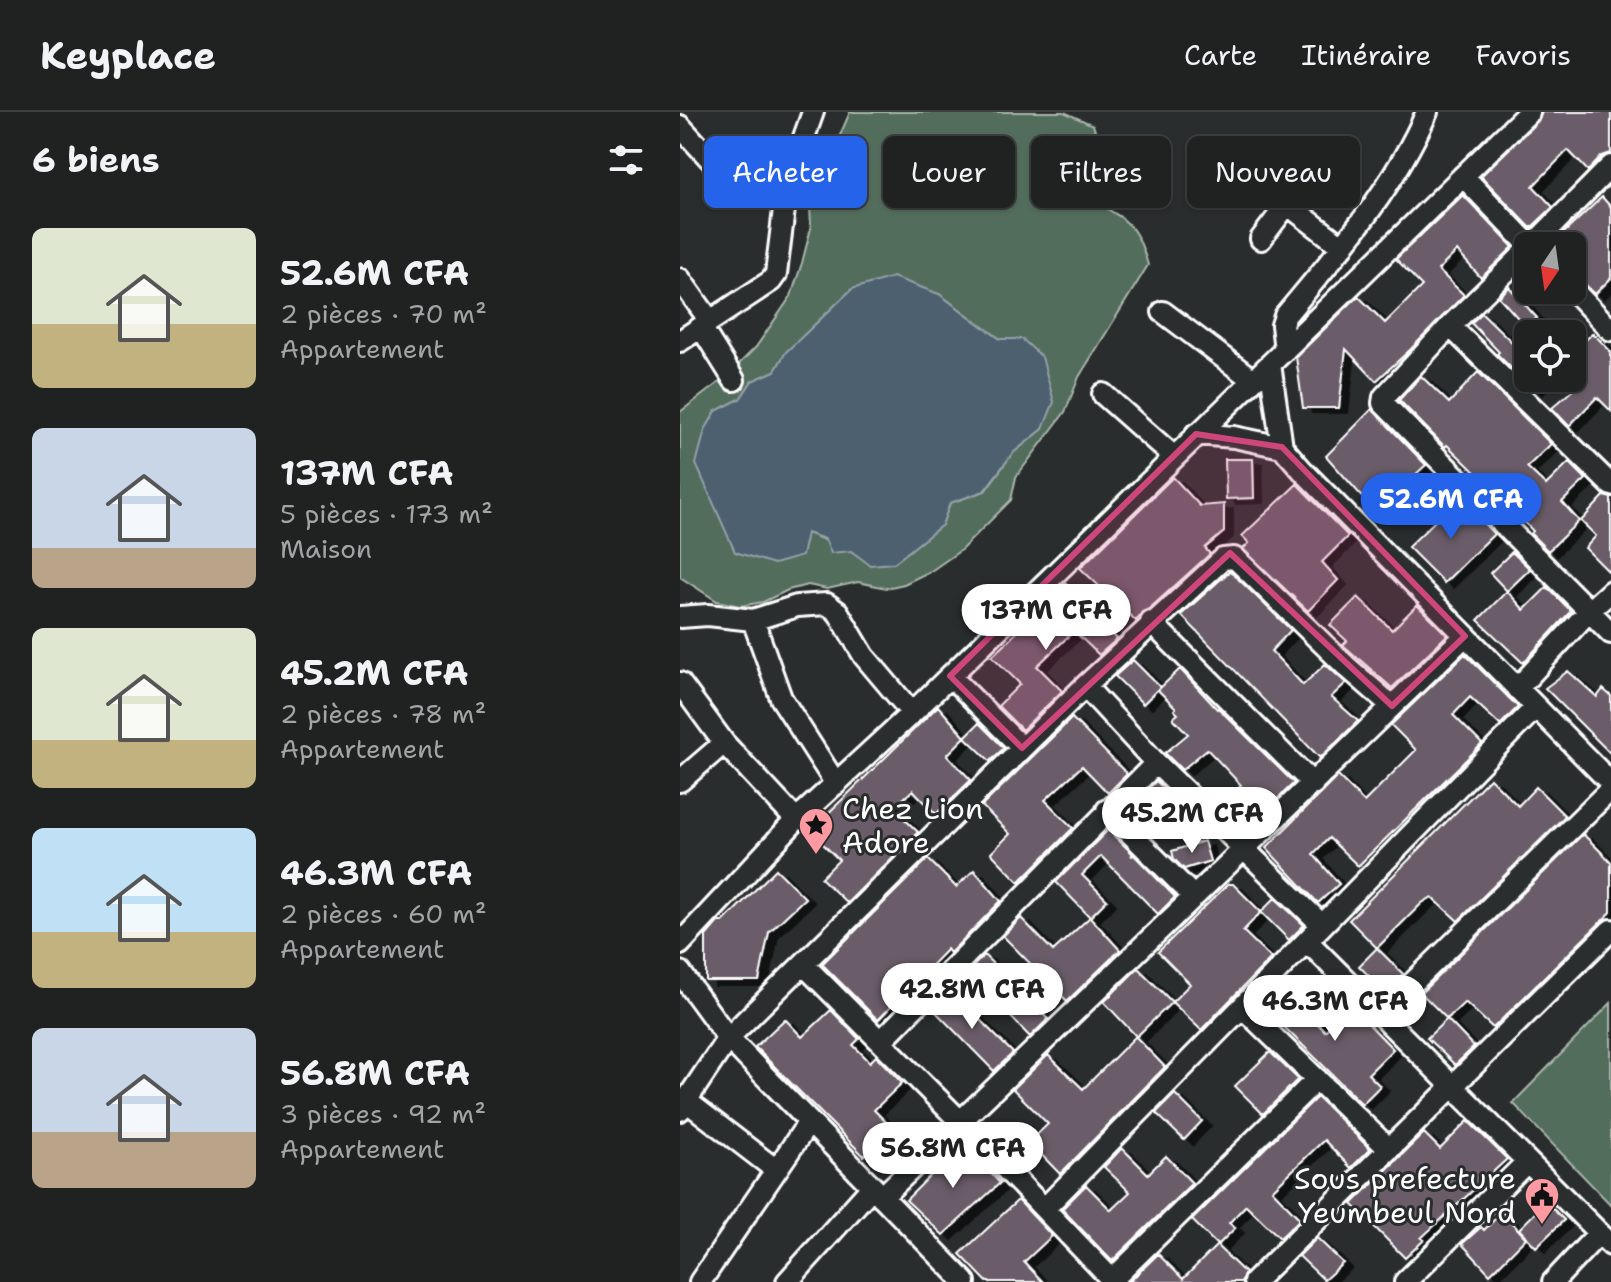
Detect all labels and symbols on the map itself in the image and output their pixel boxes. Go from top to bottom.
north arrow [1514,232,1586,304]
pin: 52.6M CFA [1359,473,1543,541]
pin: 137M CFA [963,584,1129,652]
pin: 45.2M CFA [1100,787,1284,855]
place label: Chez Lion Adore [842,788,983,863]
place icon: Chez Lion Adore [797,806,835,856]
pin: 42.8M CFA [880,963,1064,1031]
pin: 46.3M CFA [1243,975,1427,1043]
pin: 56.8M CFA [861,1122,1045,1190]
place label: Sous prefecture Yeumbeul Nord [1294,1158,1516,1233]
public building icon: Sous prefecture Yeumbeul Nord [1523,1176,1561,1226]

